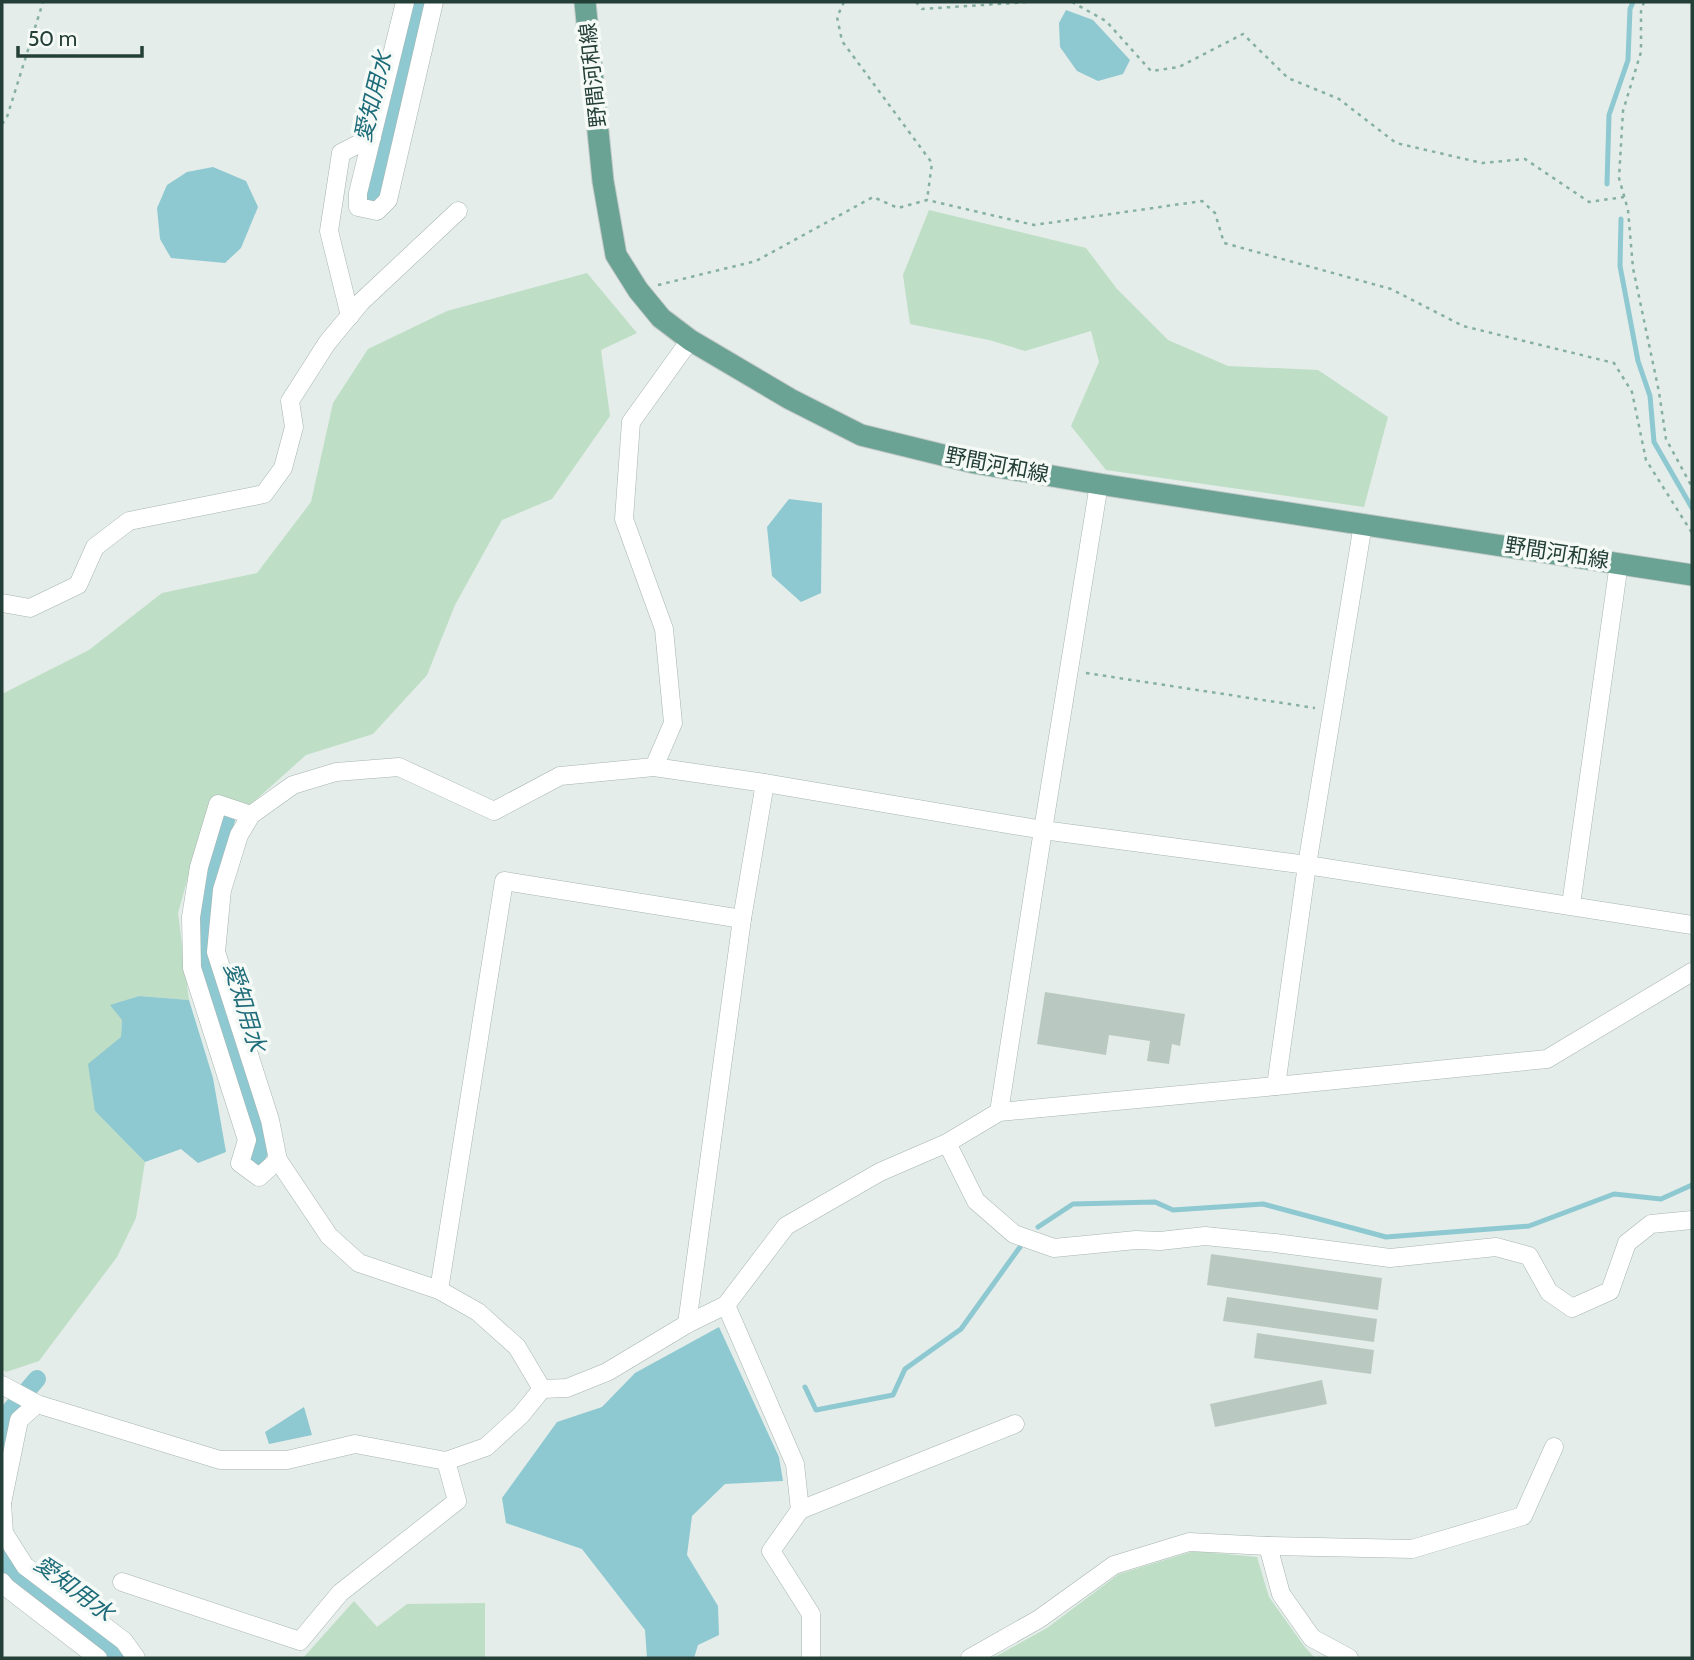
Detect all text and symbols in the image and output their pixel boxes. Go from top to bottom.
scale bar [18,14,142,58]
street label: 野間河和線 [575,22,610,129]
text: 50 m [28,26,77,51]
water label: 愛知用水 [348,46,398,145]
street label: 野間河和線 [943,442,1051,487]
street label: 野間河和線 [1503,532,1611,573]
water label: 愛知用水 [218,959,273,1058]
water label: 愛知用水 [29,1549,122,1629]

